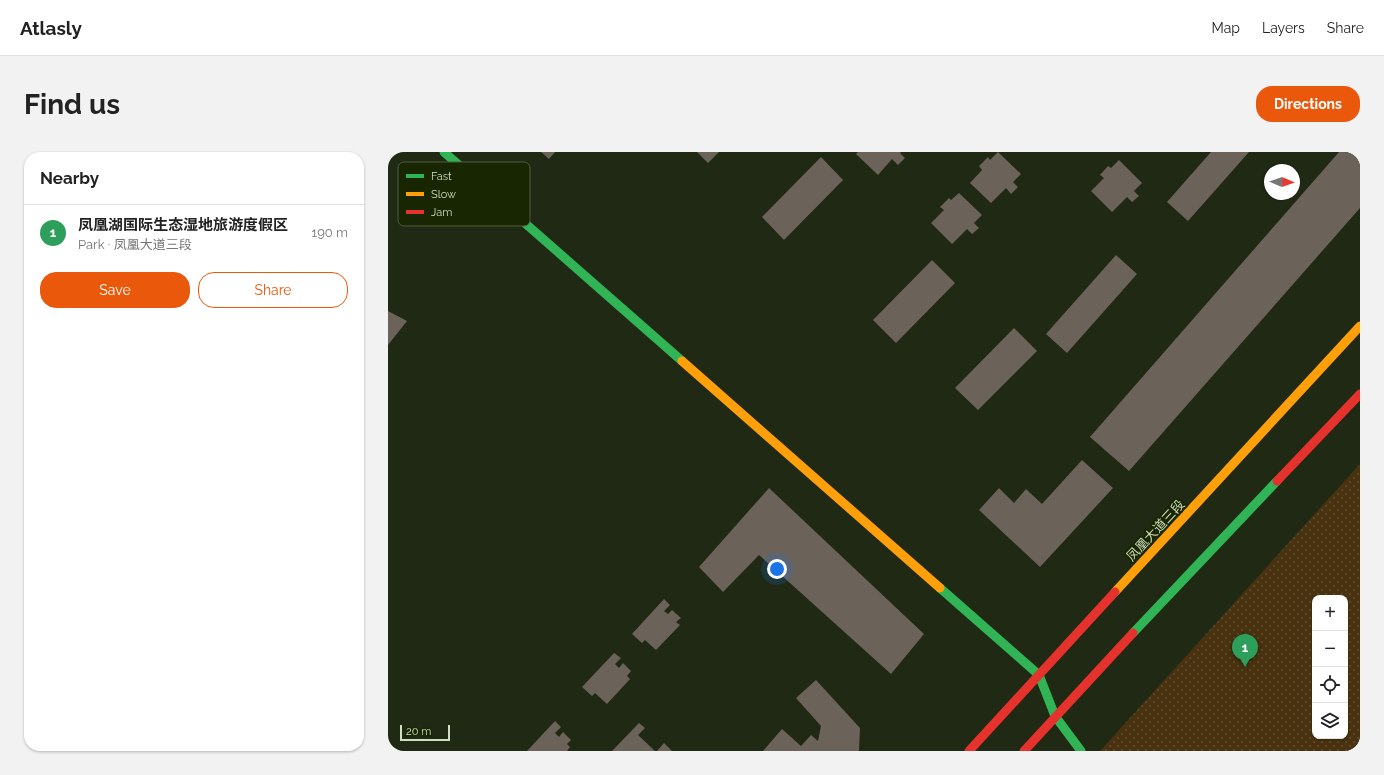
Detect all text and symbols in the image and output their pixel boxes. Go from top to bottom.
text: Atlasly [20,17,82,39]
text: Map [1212,20,1240,36]
text: Layers [1262,20,1305,36]
text: Share [1327,20,1364,36]
button: Directions [1256,86,1360,122]
text: Find us [24,88,120,121]
legend [398,162,530,226]
north arrow [1264,164,1300,200]
text: Nearby [40,168,99,188]
text: Fast [431,170,452,183]
text: Slow [431,188,456,201]
text: Jam [431,206,452,219]
text: 凤凰湖国际生态湿地旅游度假区 [78,216,288,234]
text: 1 [50,225,56,240]
text: 190 m [312,225,348,240]
text: Park · 凤凰大道三段 [78,237,192,252]
button: Save [40,272,190,308]
button: Share [198,272,348,308]
street label: 凤凰大道三段 [1123,497,1187,564]
your location [767,559,787,579]
map controls [1312,595,1348,739]
button: + [1312,595,1348,631]
button: − [1312,631,1348,667]
pin: 1 [1232,634,1258,667]
button: locate [1312,667,1348,703]
button: layers [1312,703,1348,739]
scale bar [400,723,450,742]
text: 20 m [406,725,431,738]

